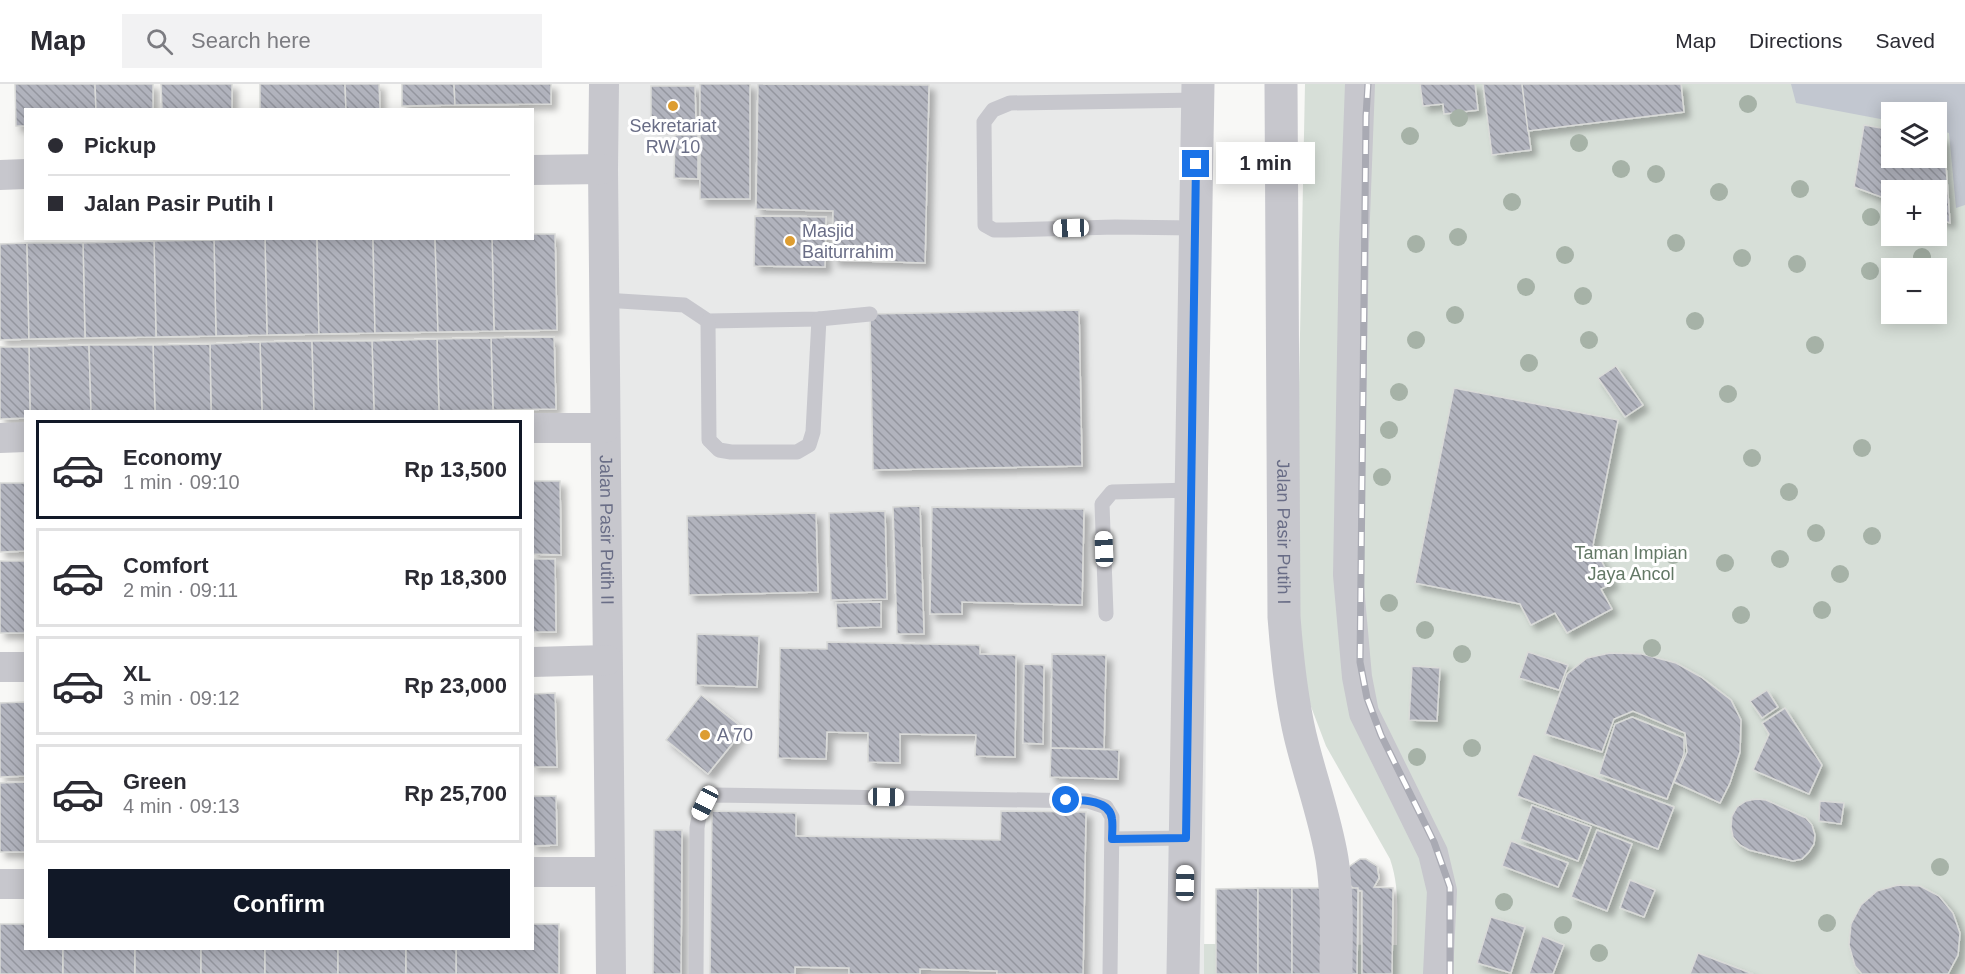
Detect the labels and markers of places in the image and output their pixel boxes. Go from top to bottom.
marker: Sekretariat RW 10 [666,99,680,113]
place label: Sekretariat RW 10 [629,116,717,157]
place label: Masjid Baiturrahim [802,221,894,262]
marker: Masjid Baiturrahim [783,234,797,248]
place label: A 70 [717,725,753,745]
marker: A 70 [698,728,712,742]

